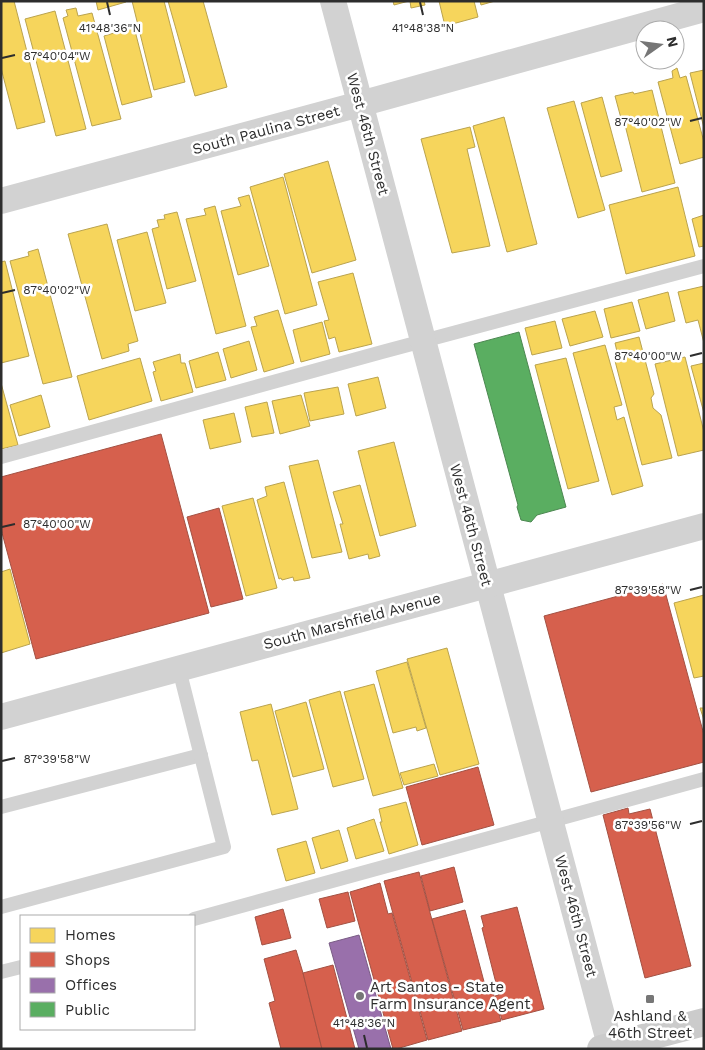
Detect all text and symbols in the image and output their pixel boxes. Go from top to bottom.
north arrow [635,20,685,70]
text: 41°48'36"N [79,21,141,35]
text: 41°48'38"N [392,21,454,35]
text: N [664,35,682,49]
text: 87°40'04"W [23,49,91,63]
street label: West 46th Street [343,71,393,198]
street label: South Paulina Street [190,101,342,158]
text: 87°40'02"W [614,115,682,129]
text: 87°40'02"W [23,283,91,297]
text: 87°40'00"W [614,349,682,363]
street label: West 46th Street [446,462,496,589]
text: 87°40'00"W [23,517,91,531]
text: 87°39'58"W [614,583,682,597]
street label: South Marshfield Avenue [261,589,443,653]
text: 87°39'58"W [23,752,91,766]
text: 87°39'56"W [614,818,682,832]
street label: West 46th Street [551,853,601,980]
legend [20,915,195,1030]
text: Homes [65,926,116,944]
text: Shops [65,951,110,969]
text: Offices [65,976,117,994]
place label: Art Santos - State Farm Insurance Agent [370,978,531,1013]
marker: Art Santos - State Farm Insurance Agent [354,990,366,1002]
marker: Ashland & 46th Street [644,993,656,1005]
text: Public [65,1001,110,1019]
place label: Ashland & 46th Street [608,1007,693,1042]
text: 41°48'36"N [333,1016,395,1030]

